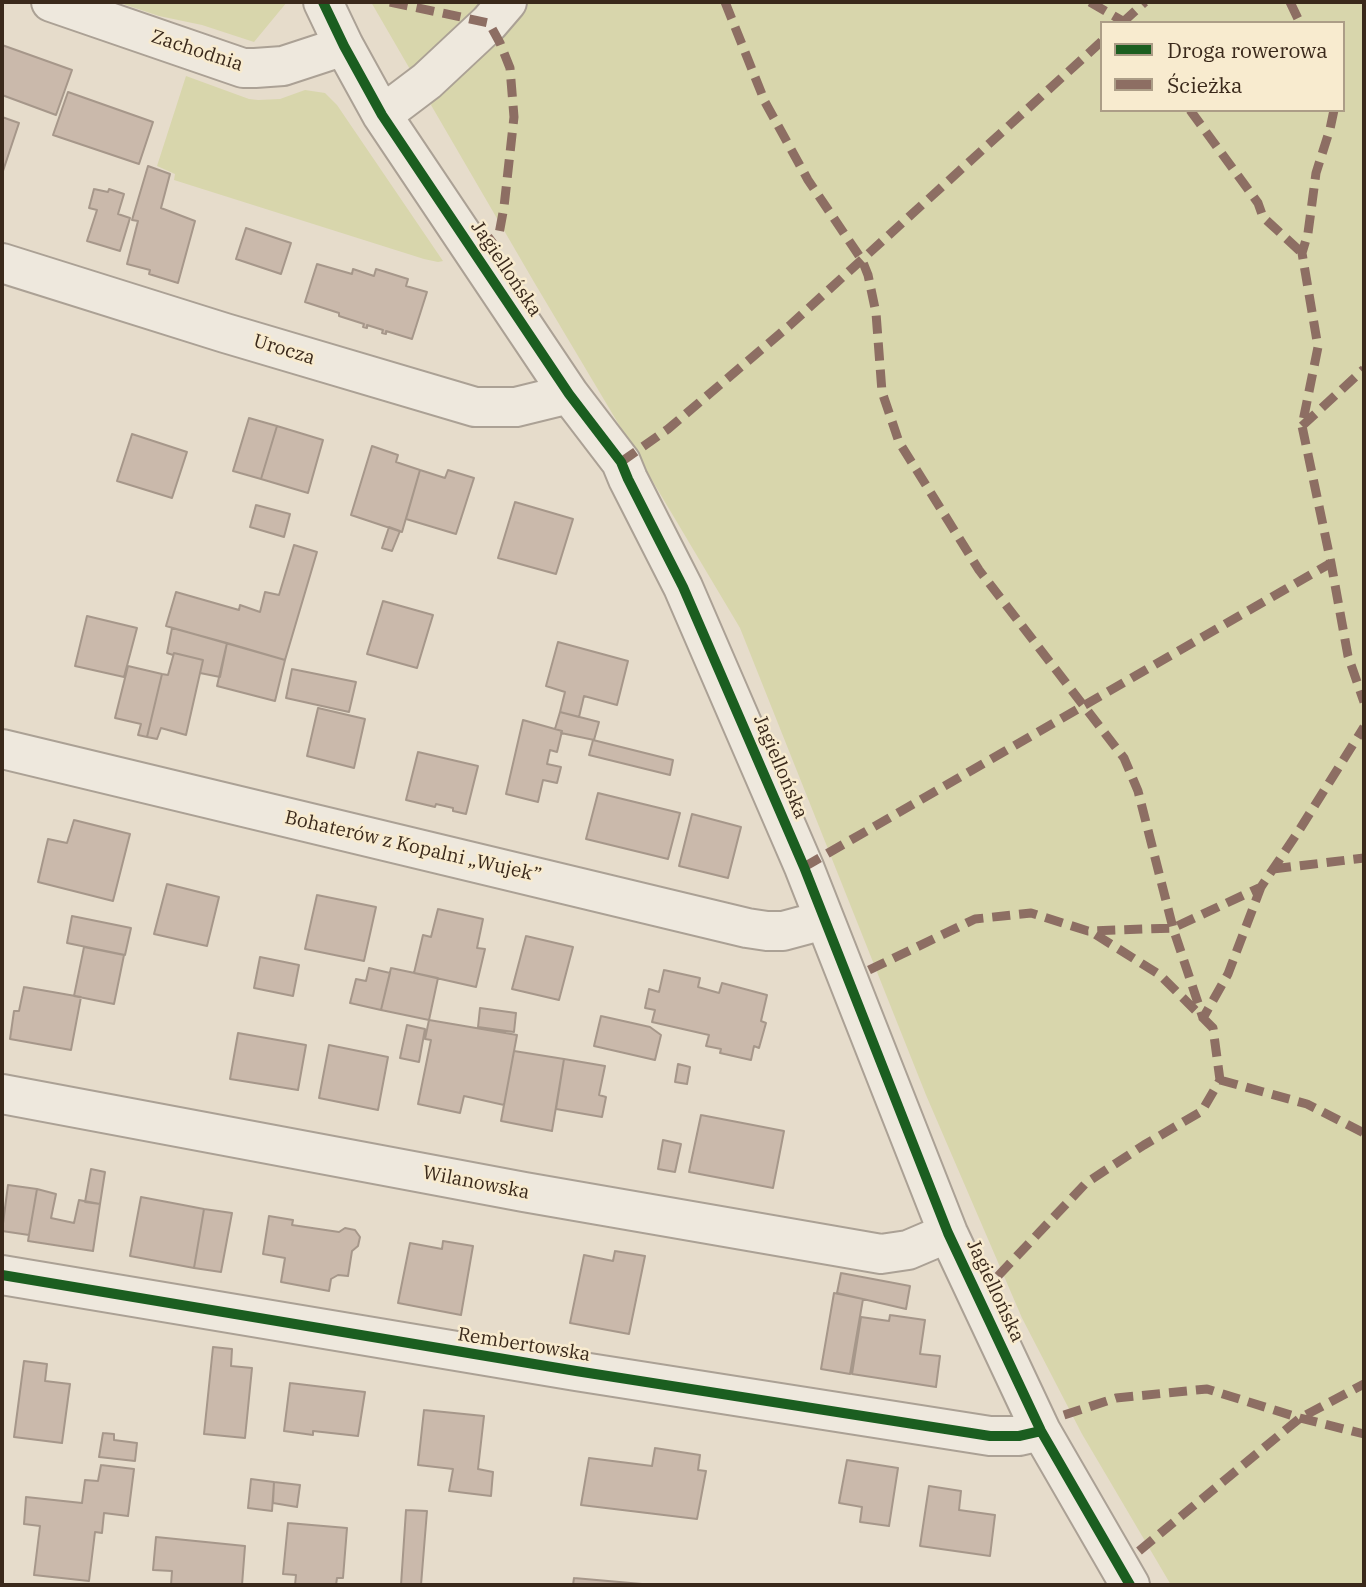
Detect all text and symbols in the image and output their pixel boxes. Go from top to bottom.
legend [1100,21,1345,112]
street label: Zachodnia [148,25,246,77]
text: Droga rowerowa [1167,36,1328,64]
text: Ścieżka [1167,71,1242,99]
street label: Jagiellońska [466,217,546,321]
street label: Urocza [250,330,318,370]
street label: Jagiellońska [748,712,812,822]
street label: Bohaterów z Kopalni „Wujek” [282,806,544,888]
street label: Wilanowska [421,1161,531,1205]
street label: Jagiellońska [961,1236,1029,1346]
street label: Rembertowska [456,1323,592,1367]

